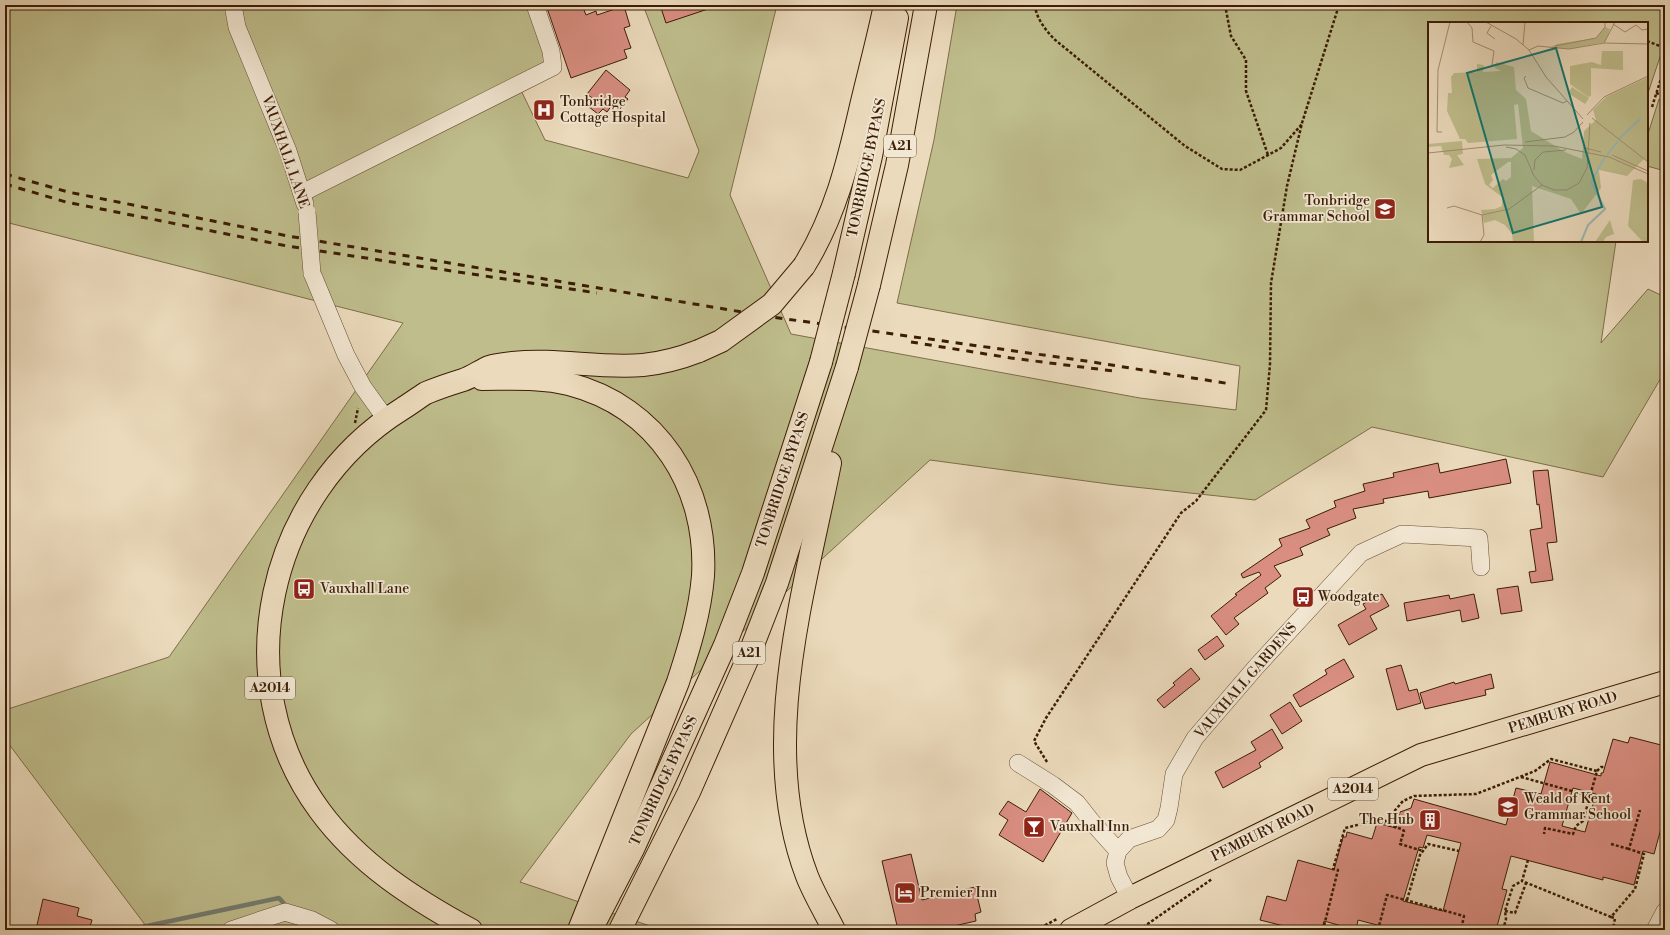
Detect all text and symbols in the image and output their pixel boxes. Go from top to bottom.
inset map [1428,22,1648,242]
street label: VAUXHALL LANE [257,92,313,211]
place label: Tonbridge Cottage Hospital [560,93,666,127]
hospital icon: Tonbridge Cottage Hospital [531,97,557,123]
street label: TONBRIDGE BYPASS [843,97,891,239]
road number: A21 [884,135,916,157]
place label: Tonbridge Grammar School [1263,192,1370,226]
school or university icon: Tonbridge Grammar School [1372,196,1398,222]
street label: TONBRIDGE BYPASS [753,410,813,550]
bus stop icon: Vauxhall Lane [291,576,317,602]
place label: Vauxhall Lane [319,580,409,598]
bus stop icon: Woodgate [1290,584,1316,610]
place label: Woodgate [1317,588,1380,606]
street label: VAUXHALL GARDENS [1190,619,1301,743]
road number: A21 [733,642,765,664]
road number: A2014 [245,677,295,699]
street label: PEMBURY ROAD [1506,688,1620,738]
street label: TONBRIDGE BYPASS [626,713,702,849]
road number: A2014 [1328,778,1378,800]
place label: Weald of Kent Grammar School [1523,790,1631,824]
school or university icon: Weald of Kent Grammar School [1495,794,1521,820]
street label: PEMBURY ROAD [1208,800,1318,866]
building icon: The Hub [1417,807,1443,833]
place label: The Hub [1359,811,1414,829]
bar icon: Vauxhall Inn [1021,814,1047,840]
place label: Vauxhall Inn [1049,818,1130,836]
hotel icon: Premier Inn [892,880,918,906]
place label: Premier Inn [920,884,998,902]

